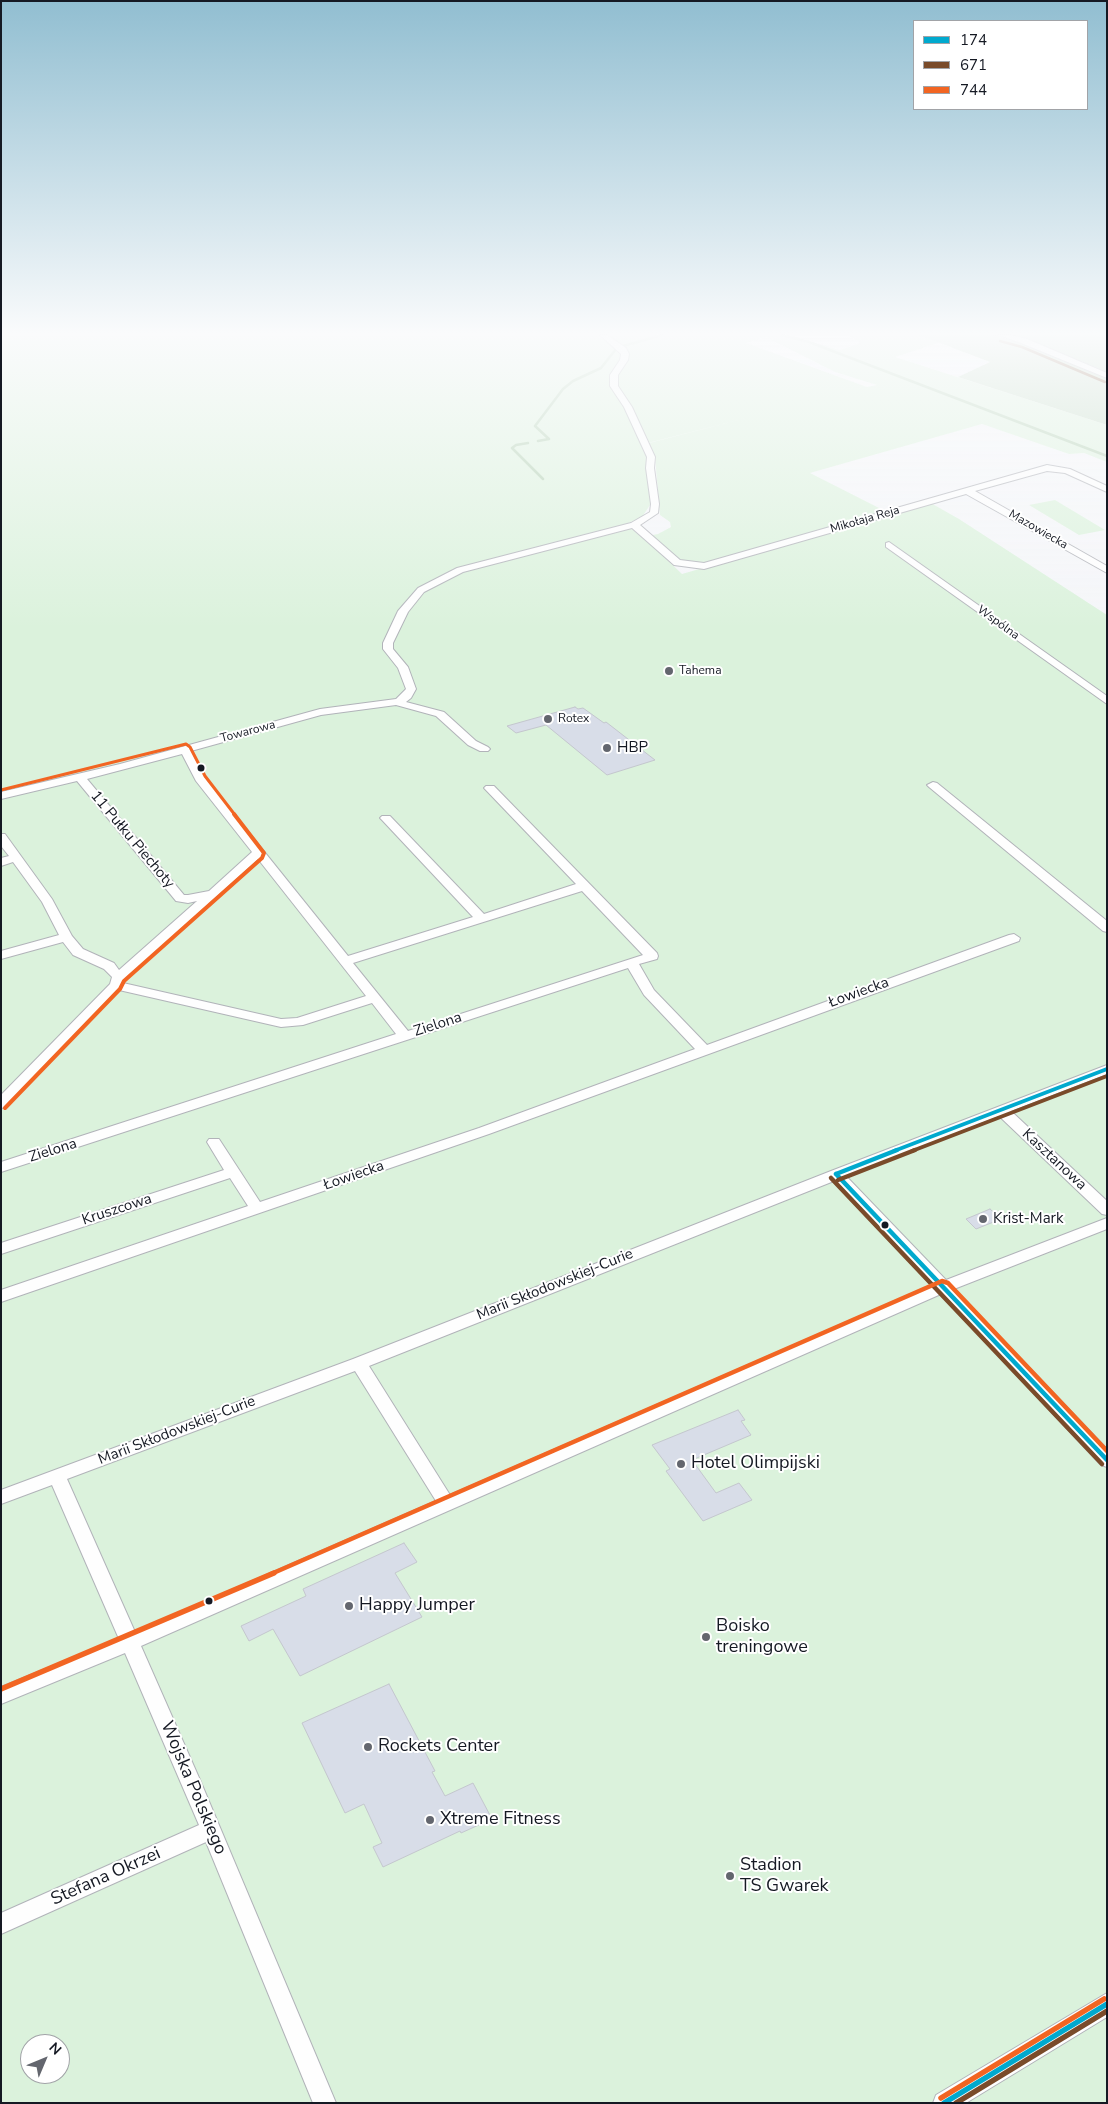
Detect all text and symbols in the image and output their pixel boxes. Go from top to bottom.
legend [913,20,1088,110]
text: 174 [960,30,987,50]
text: 671 [960,55,987,75]
text: 744 [960,80,987,100]
street label: Mikołaja Reja [829,503,901,537]
street label: Mazowiecka [1006,507,1070,553]
street label: Wspólna [974,603,1022,643]
place label: Tahema [679,664,721,678]
marker: Tahema [663,665,675,677]
place label: Rotex [558,712,589,726]
marker: Rotex [542,713,554,725]
street label: Towarowa [219,718,277,746]
place label: HBP [617,739,648,757]
marker: HBP [601,742,613,754]
unlabelled marker [196,763,206,773]
street label: 11 Pułku Piechoty [86,788,178,892]
street label: Łowiecka [826,974,892,1012]
street label: Zielona [412,1009,464,1041]
street label: Kasztanowa [1018,1126,1090,1194]
street label: Zielona [27,1135,79,1167]
street label: Łowiecka [321,1157,387,1195]
street label: Kruszcowa [80,1190,154,1230]
place label: Krist-Mark [993,1210,1063,1228]
marker: Krist-Mark [977,1213,989,1225]
unlabelled marker [880,1220,890,1230]
street label: Marii Skłodowskiej-Curie [474,1245,636,1325]
street label: Marii Skłodowskiej-Curie [96,1393,258,1469]
place label: Hotel Olimpijski [691,1453,820,1475]
marker: Hotel Olimpijski [675,1458,687,1470]
place label: Happy Jumper [359,1595,475,1617]
unlabelled marker [204,1596,214,1606]
marker: Happy Jumper [343,1600,355,1612]
place label: Boisko treningowe [716,1616,808,1658]
marker: Boisko treningowe [700,1631,712,1643]
street label: Wojska Polskiego [155,1718,231,1858]
place label: Rockets Center [378,1736,500,1758]
marker: Rockets Center [362,1741,374,1753]
place label: Xtreme Fitness [440,1809,561,1831]
marker: Xtreme Fitness [424,1814,436,1826]
street label: Stefana Okrzei [48,1843,164,1911]
place label: Stadion TS Gwarek [740,1855,829,1898]
marker: Stadion TS Gwarek [724,1870,736,1882]
north arrow [20,2034,70,2084]
text: N [45,2038,66,2059]

